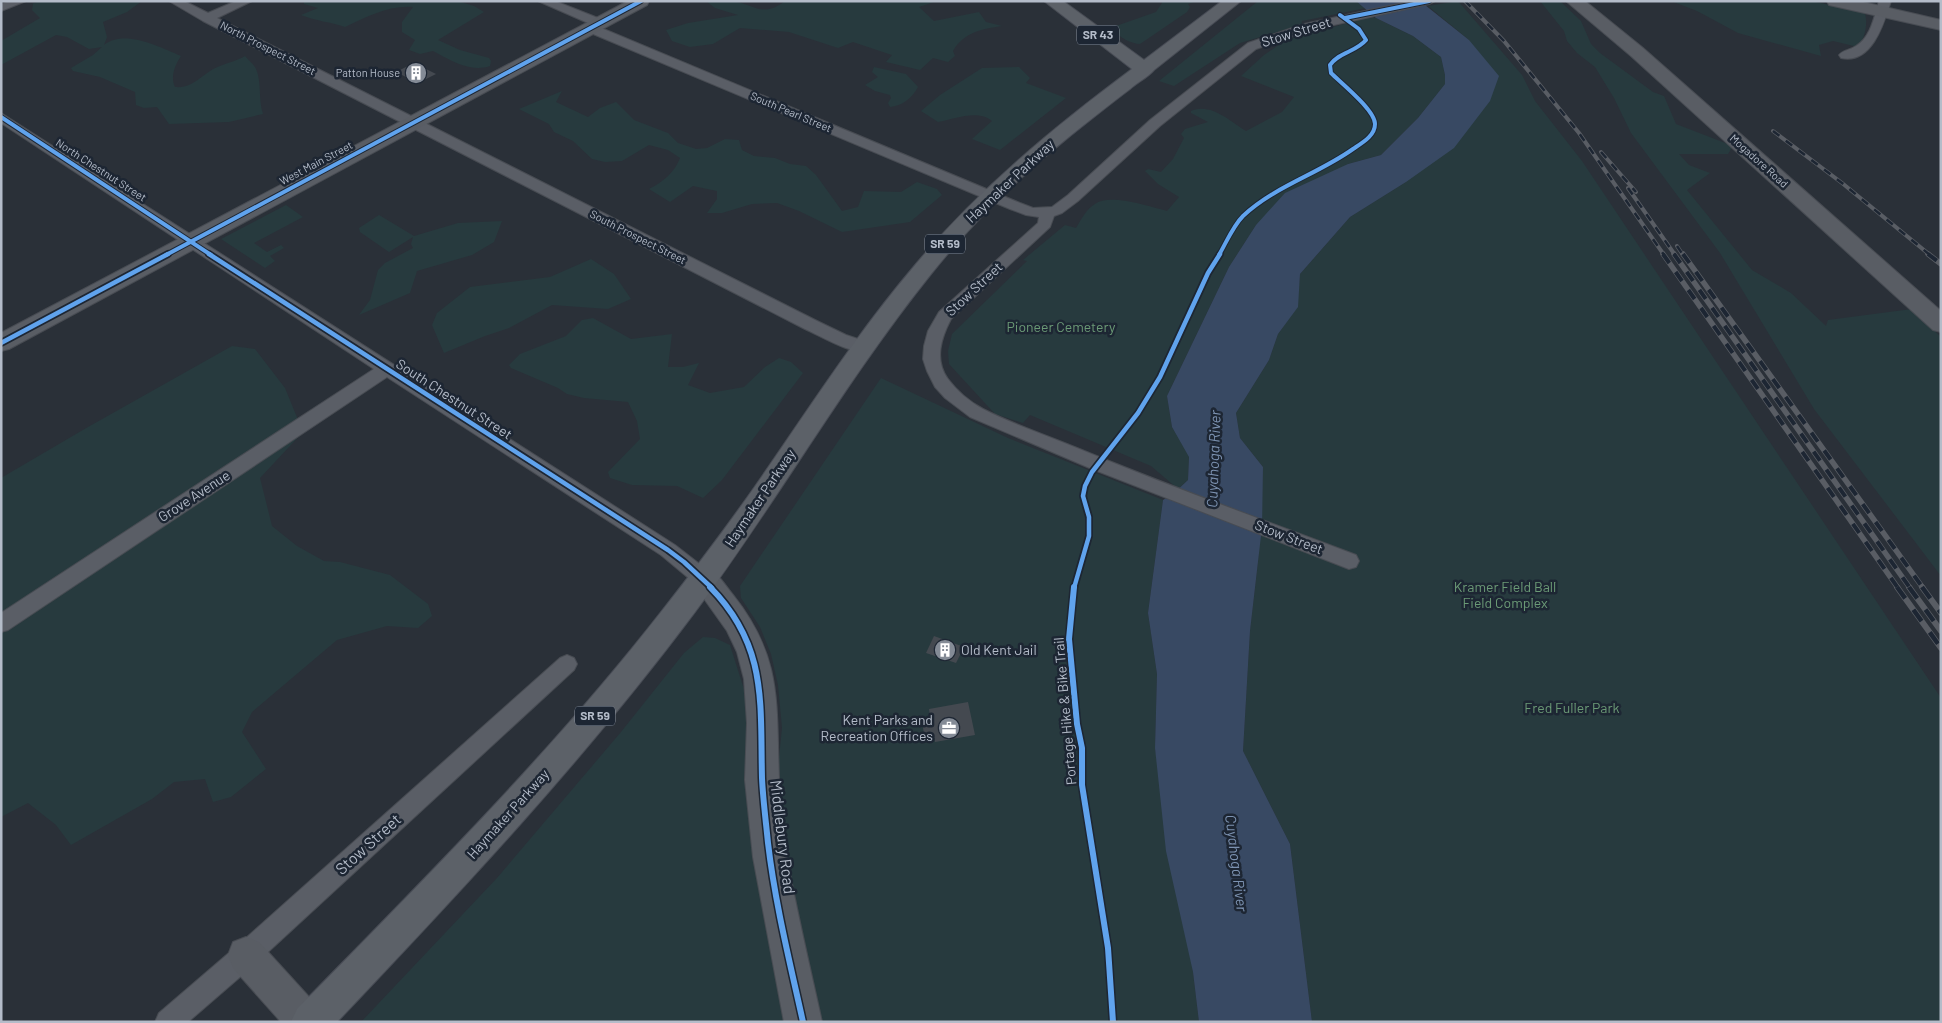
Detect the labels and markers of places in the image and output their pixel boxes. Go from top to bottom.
building icon: Patton House [404,61,428,85]
place label: Patton House [336,66,400,79]
building icon: Old Kent Jail [933,638,957,662]
place label: Old Kent Jail [961,641,1037,658]
place label: Kent Parks and Recreation Offices [820,711,933,744]
office icon: Kent Parks and Recreation Offices [937,716,961,740]

